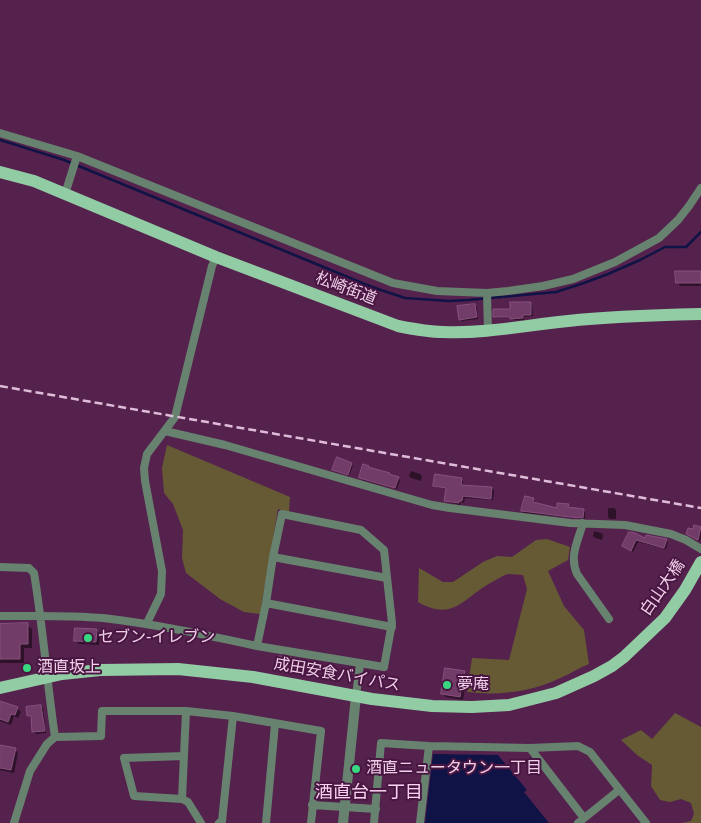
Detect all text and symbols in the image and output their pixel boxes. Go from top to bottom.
street label: 松崎街道 [313,269,379,309]
street label: 白山大橋 [637,556,689,620]
place label: セブン-イレブン [98,628,215,648]
marker: セブン-イレブン [82,632,94,644]
street label: 成田安食バイパス [272,654,402,696]
place label: 酒直坂上 [37,658,101,678]
marker: 酒直坂上 [21,662,33,674]
place label: 夢庵 [457,675,489,695]
marker: 夢庵 [441,679,453,691]
place label: 酒直ニュータウン一丁目 [366,759,542,779]
marker: 酒直ニュータウン一丁目 [350,763,362,775]
district label: 酒直台一丁目 [315,782,423,804]

